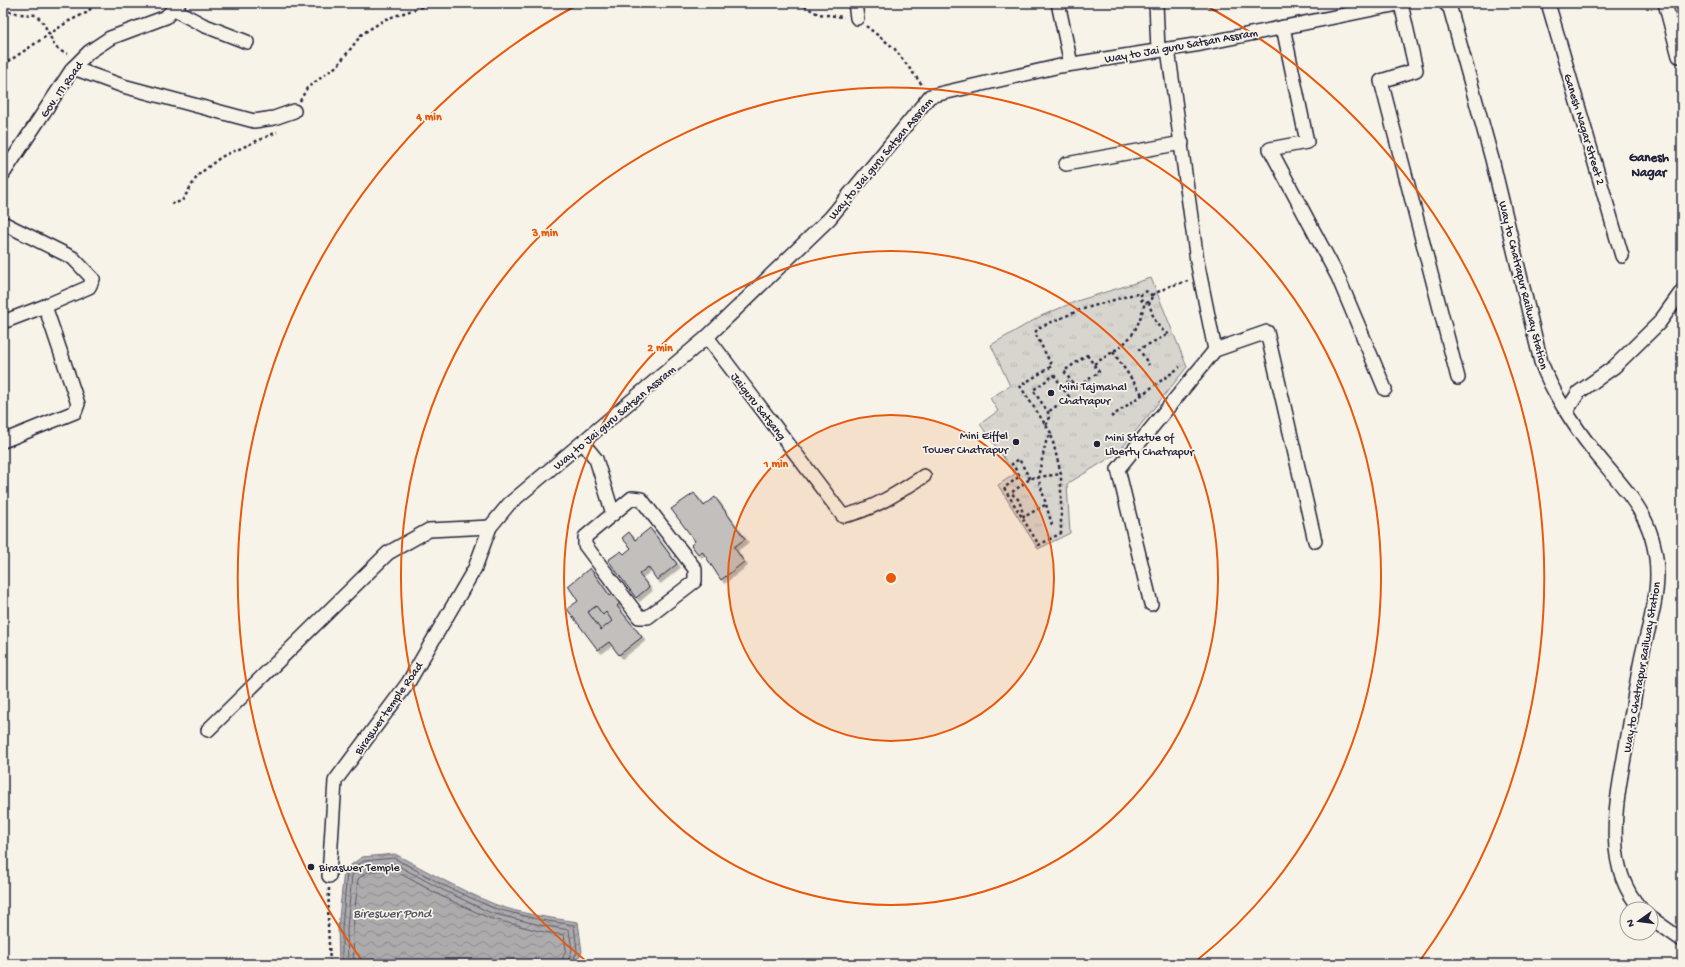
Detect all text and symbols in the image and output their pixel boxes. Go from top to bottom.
street label: Way to Jai guru Satsan Assram [1104,27,1260,67]
street label: Gov. ITI Road [38,59,88,121]
street label: Ganesh Nagar Street 2 [1559,72,1607,187]
street label: Way to Jai guru Satsan Assram [826,95,937,223]
text: 4 min [415,111,442,125]
district label: Ganesh Nagar [1629,151,1669,181]
street label: Way to Chatrapur Railway Station [1494,200,1550,371]
text: 3 min [531,227,558,241]
text: 2 min [647,342,673,356]
street label: Way to Jai guru Satsan Assram [551,363,680,474]
street label: Jaiguru Satsang [727,371,788,444]
place label: Mini Tajmahal Chatrapur [1059,381,1127,409]
marker: Mini Tajmahal Chatrapur [1046,388,1056,398]
place label: Mini Eiffel Tower Chatrapur [922,430,1010,458]
place label: Mini Statue of Liberty Chatrapur [1105,432,1195,460]
marker: Mini Eiffel Tower Chatrapur [1011,437,1021,447]
marker: Mini Statue of Liberty Chatrapur [1092,439,1102,449]
text: 1 min [763,458,789,472]
centre of rings [884,571,898,585]
street label: Way to Chatrapur Railway Station [1621,581,1665,754]
street label: Biraswer temple Road [352,659,427,759]
marker: Biraswer Temple [306,862,316,872]
place label: Biraswer Temple [318,862,401,876]
north arrow [1619,901,1659,941]
water label: Bireswer Pond [353,907,432,922]
text: N [1625,918,1638,928]

